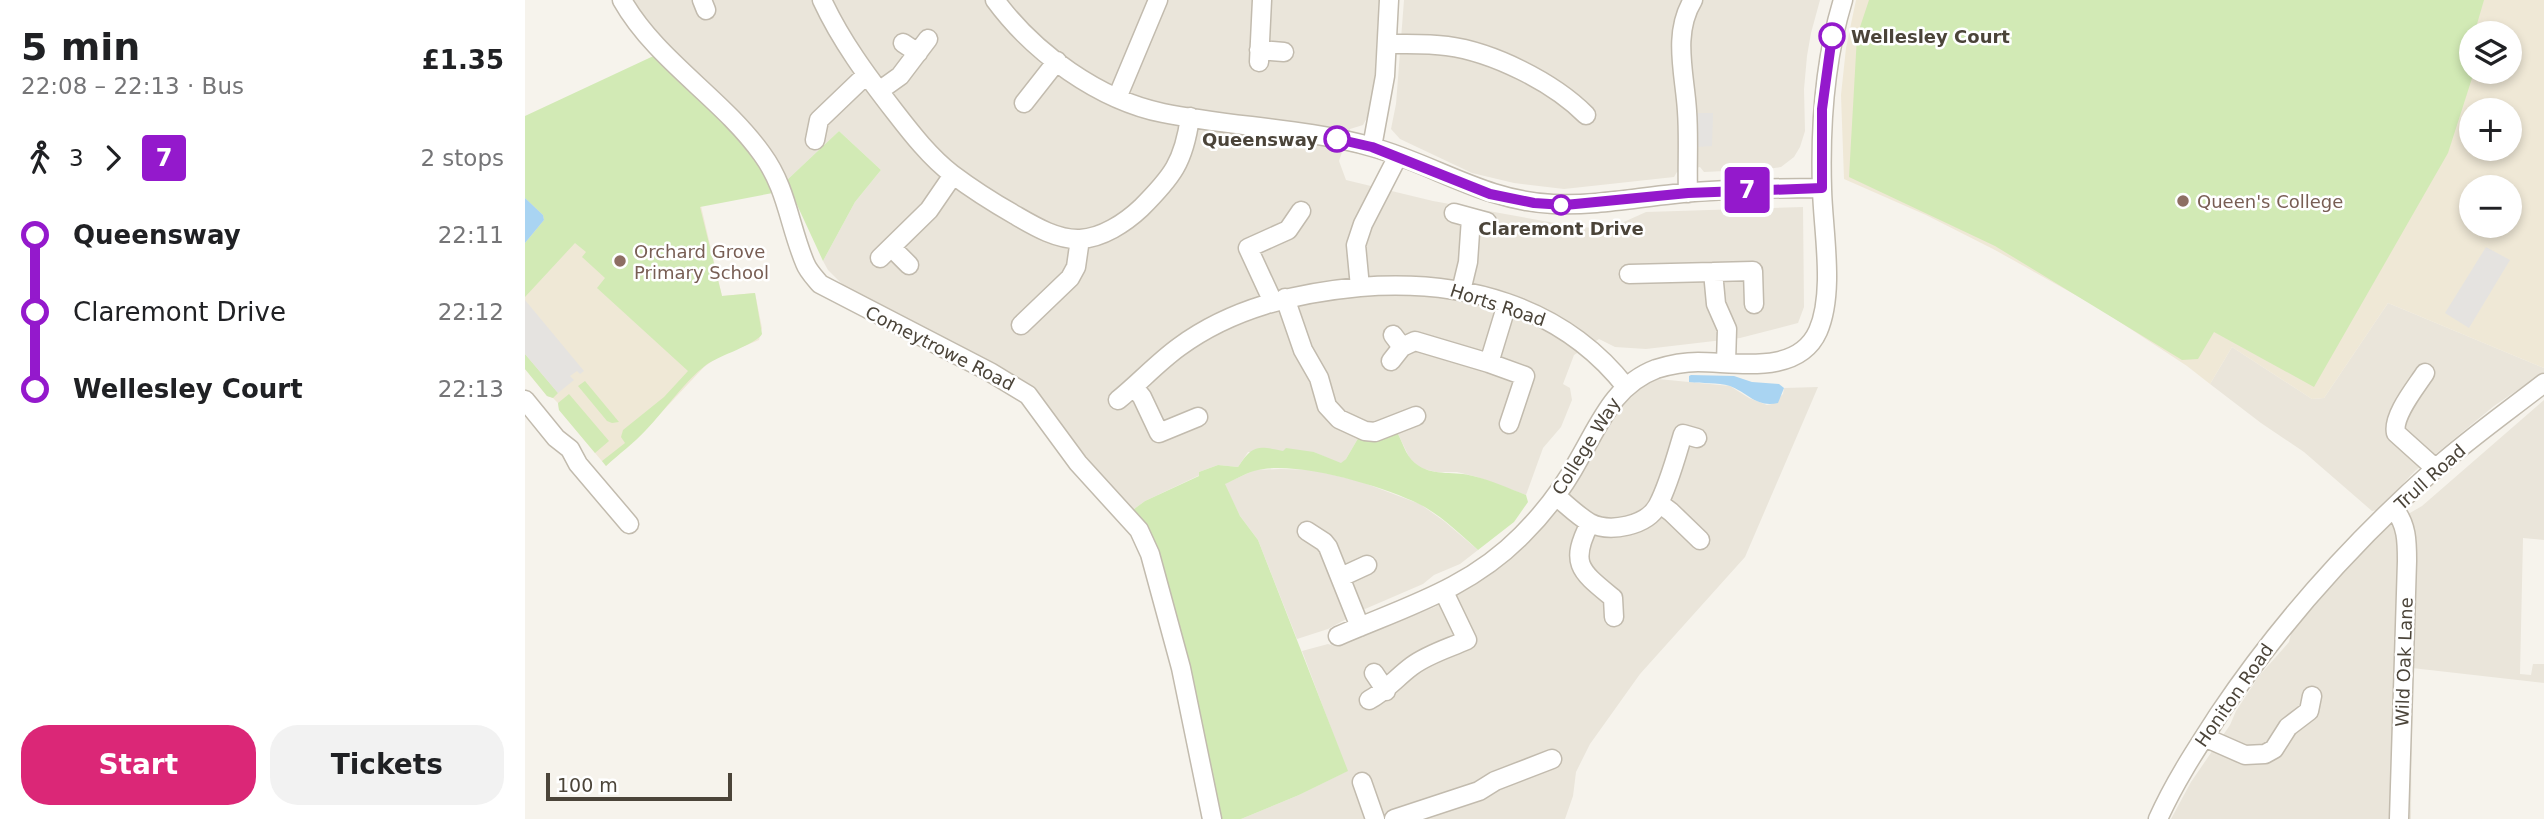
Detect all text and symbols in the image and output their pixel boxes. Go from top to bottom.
map controls [2459,21,2522,238]
button: layers [2459,21,2522,84]
marker: Wellesley Court [1819,23,1845,49]
text: 5 min [21,25,140,69]
place label: Wellesley Court [1851,26,2010,47]
text: £1.35 [422,45,504,75]
text: 22:08 – 22:13 · Bus [21,73,244,99]
button: + [2459,98,2522,161]
marker: Queensway [1324,126,1350,152]
place label: Queensway [1202,129,1318,150]
icon: walk [21,139,59,177]
icon: forward [94,139,132,177]
text: 7 [156,144,172,172]
text: 3 [69,145,84,171]
text: 2 stops [420,145,504,171]
line badge: 7 [1724,167,1770,213]
button: − [2459,175,2522,238]
text: 7 [1739,176,1755,204]
place label: Queen's College [2197,191,2343,212]
marker: Queen's College [2175,193,2191,209]
marker: Claremont Drive [1551,195,1571,215]
place label: Claremont Drive [1478,218,1644,239]
text: Queensway [73,220,241,250]
text: 22:11 [438,222,504,248]
place label: Orchard Grove Primary School [634,241,769,283]
marker: Orchard Grove Primary School [612,253,628,269]
street label: Horts Road [1448,280,1548,330]
text: Claremont Drive [73,297,286,327]
text: 22:12 [438,299,504,325]
street label: Comeytrowe Road [862,301,1018,395]
text: Wellesley Court [73,374,303,404]
text: 22:13 [438,376,504,402]
street label: College Way [1548,393,1625,499]
street label: Trull Road [2390,440,2470,515]
street label: Wild Oak Lane [2391,597,2417,727]
street label: Honiton Road [2191,639,2277,751]
button: Start [21,725,256,805]
button: Tickets [270,725,504,805]
scale bar [546,770,731,802]
text: 100 m [557,774,618,796]

